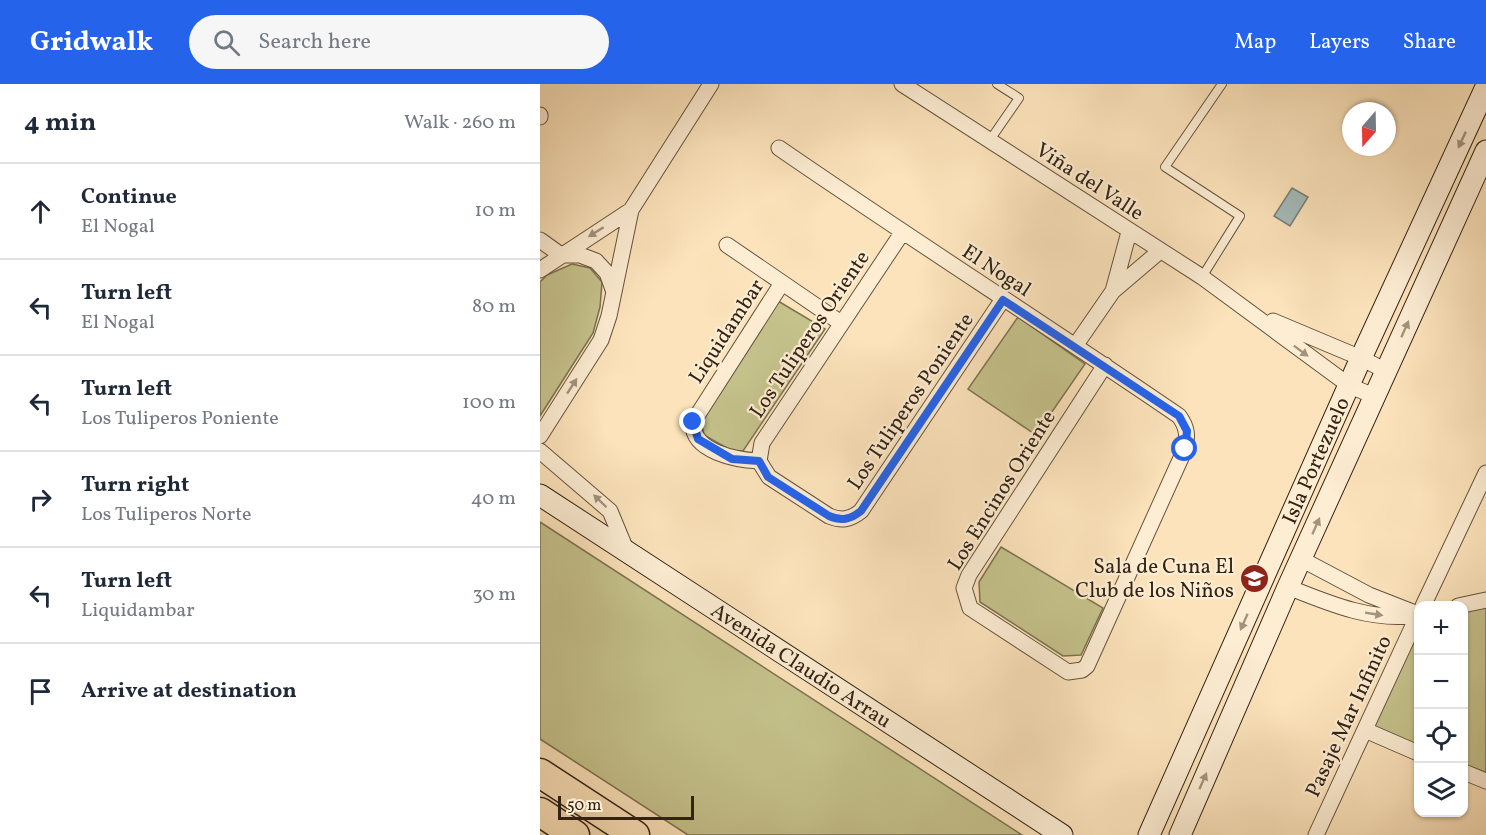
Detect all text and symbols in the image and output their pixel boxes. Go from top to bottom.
search box [189,15,609,69]
text: Gridwalk [30,23,153,62]
icon: search [210,26,243,59]
text: Search here [258,27,371,58]
text: Map [1234,28,1276,57]
text: Layers [1309,28,1370,57]
text: Share [1403,28,1456,57]
north arrow [1342,102,1396,156]
text: 4 min [24,105,96,141]
text: Walk · 260 m [404,109,516,137]
one-way arrow [1457,132,1466,149]
street label: Viña del Valle [1029,136,1149,228]
text: Continue [81,182,177,213]
icon: ahead [24,195,57,228]
text: 10 m [475,197,516,225]
text: El Nogal [81,213,155,241]
one-way arrow [588,227,604,238]
street label: El Nogal [956,238,1037,304]
street label: Los Tuliperos Oriente [743,245,877,424]
street label: Liquidambar [683,274,772,390]
text: Turn left [81,278,172,309]
icon: left [24,291,57,324]
text: 80 m [472,293,516,321]
street label: Los Tuliperos Poniente [841,308,981,496]
text: El Nogal [81,309,155,337]
one-way arrow [1400,321,1409,338]
one-way arrow [1294,344,1309,356]
text: Turn left [81,374,172,405]
one-way arrow [566,378,577,395]
icon: left [24,387,57,420]
text: 100 m [462,389,516,417]
street label: Isla Portezuelo [1276,393,1358,529]
text: Los Tuliperos Poniente [81,405,279,433]
street label: Los Encinos Oriente [941,405,1063,576]
route end [679,408,705,434]
route start [1171,435,1197,461]
text: Turn right [81,470,189,501]
icon: right [24,483,57,516]
text: 40 m [471,485,516,513]
one-way arrow [593,494,607,508]
text: Los Tuliperos Norte [81,501,251,529]
one-way arrow [1311,517,1321,535]
place label: Sala de Cuna El Club de los Niños [1075,553,1234,606]
school or university icon: Sala de Cuna El Club de los Niños [1239,562,1271,594]
text: Turn left [81,566,172,597]
icon: left [24,579,57,612]
text: 30 m [472,581,516,609]
text: Liquidambar [81,597,195,625]
street label: Avenida Claudio Arrau [705,597,897,736]
map controls [1414,601,1468,817]
button: + [1414,601,1468,655]
one-way arrow [1364,610,1383,619]
one-way arrow [1240,614,1249,631]
street label: Pasaje Mar Infinito [1299,631,1400,802]
button: − [1414,655,1468,709]
icon: arrive [24,675,57,708]
text: Arrive at destination [81,676,297,707]
button: locate [1414,709,1468,763]
button: layers [1414,763,1468,817]
one-way arrow [1198,772,1208,790]
scale bar [558,793,694,820]
text: 50 m [567,795,601,817]

